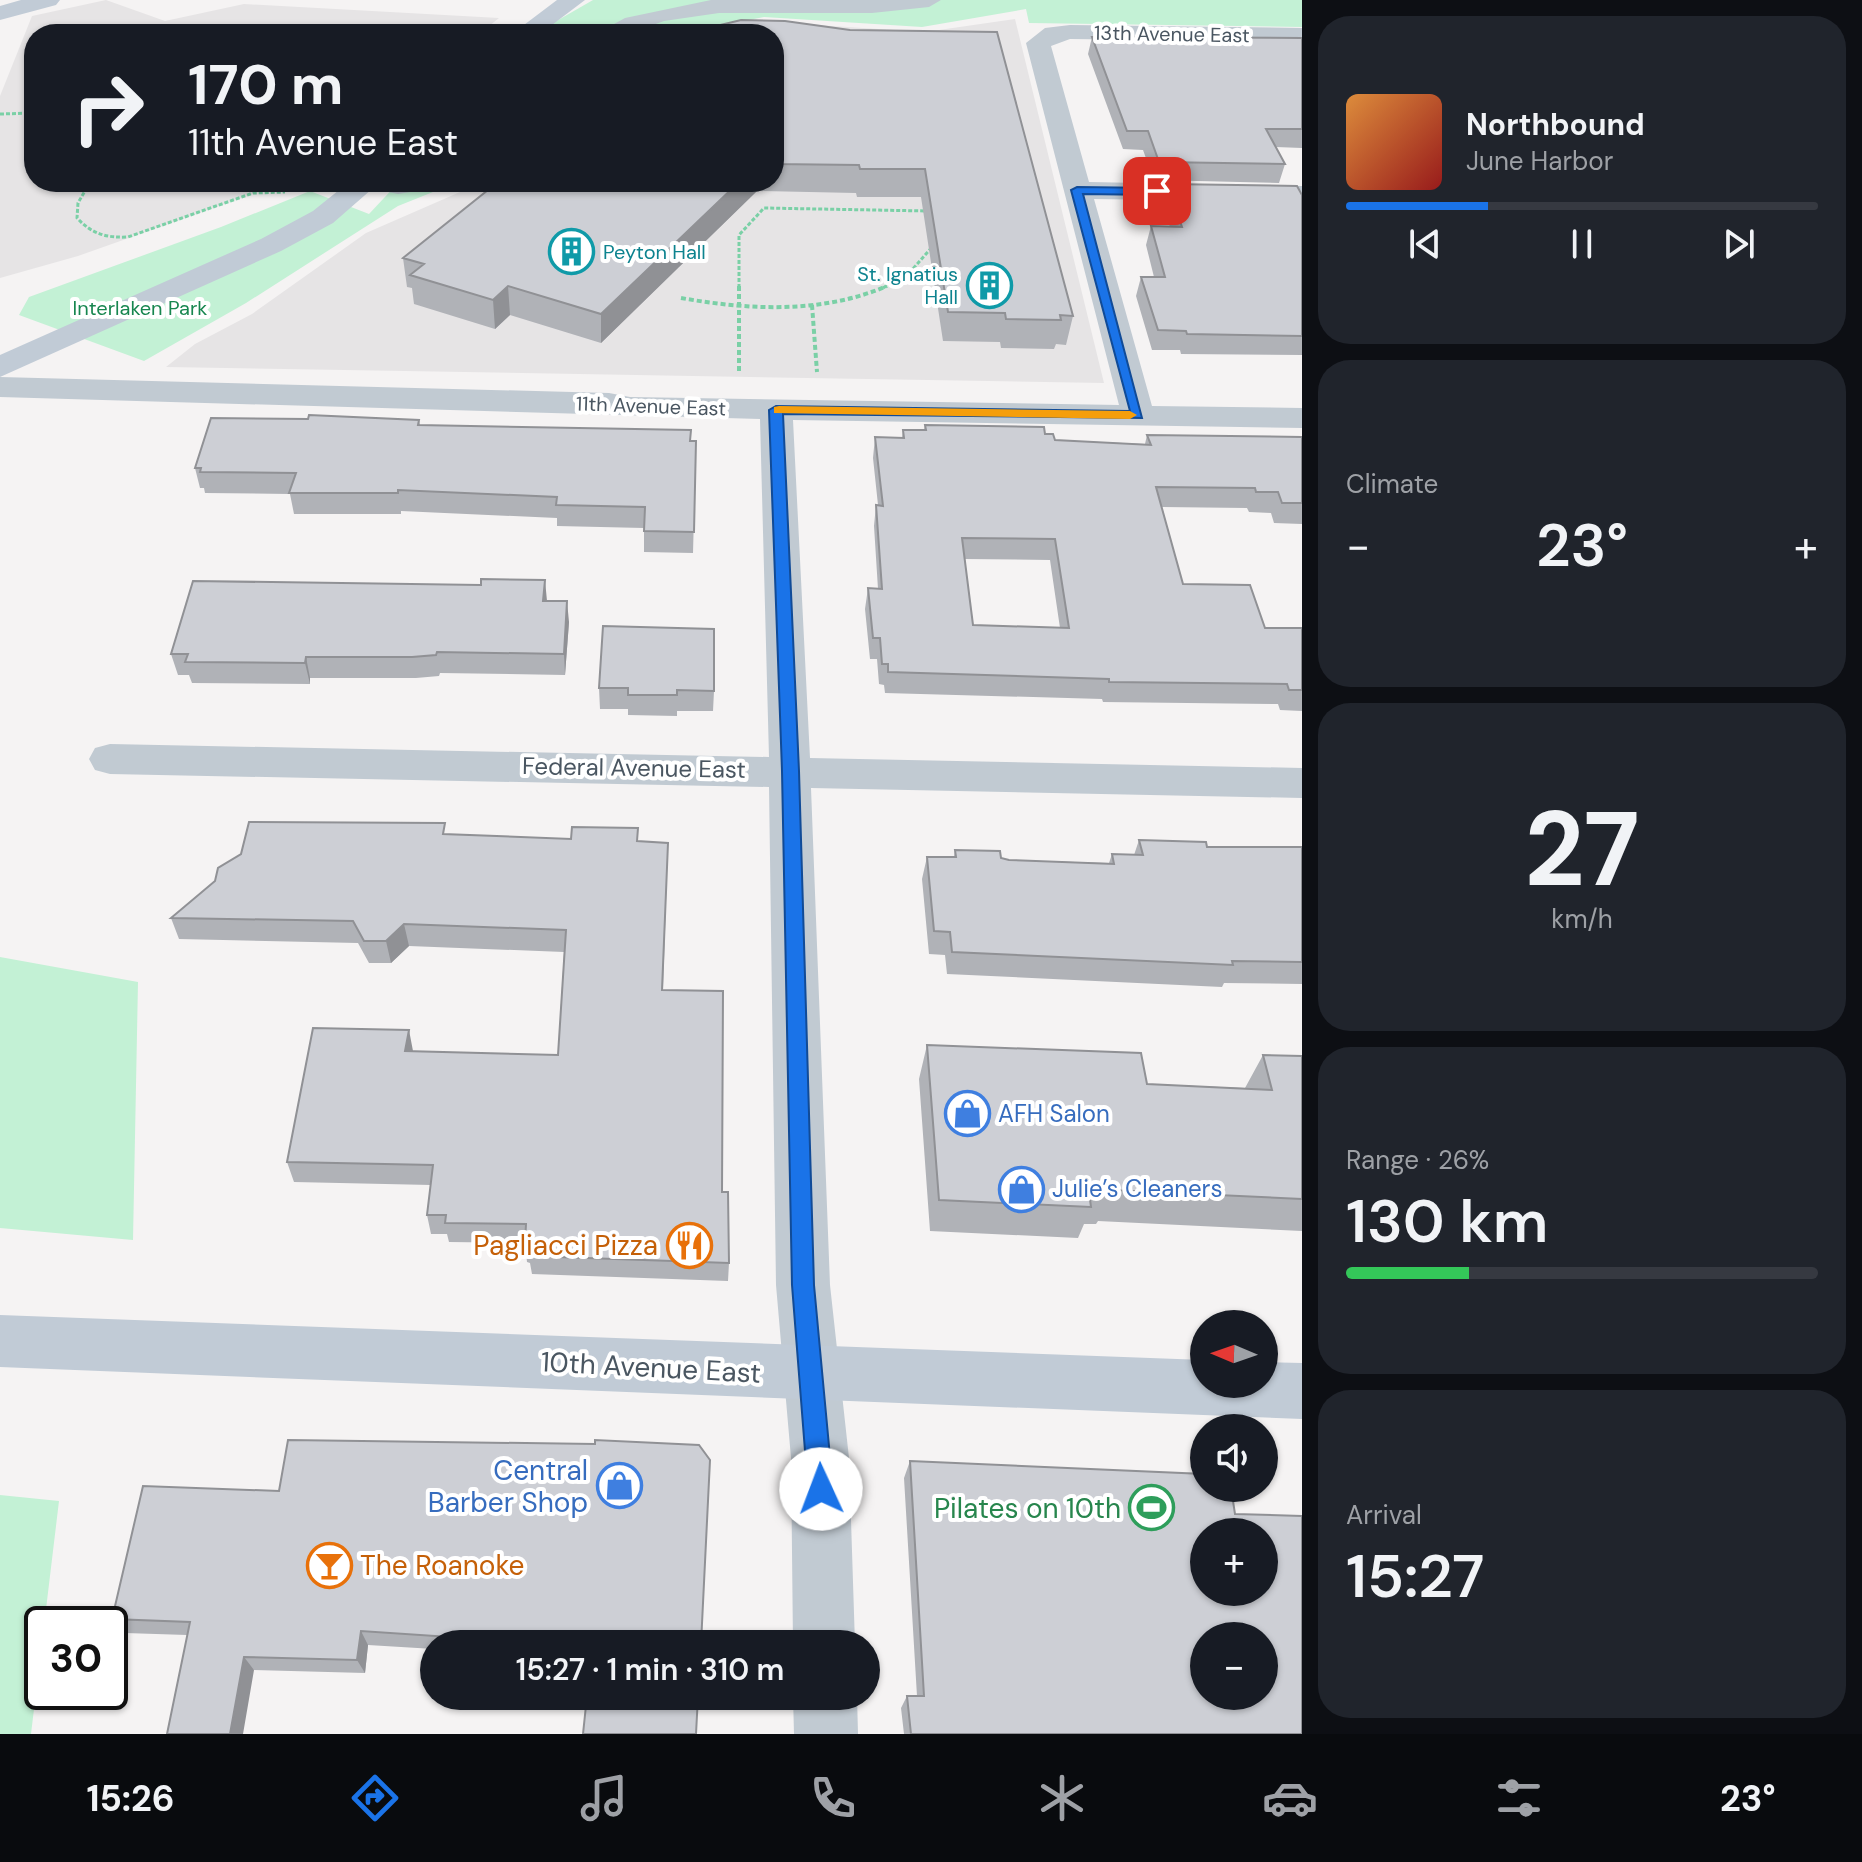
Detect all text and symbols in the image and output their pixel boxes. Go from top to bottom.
street label: 13th Avenue East [1094,20,1250,48]
text: 170 m [188,48,343,121]
icon: right [56,56,160,160]
text: Northbound [1466,105,1645,144]
text: 11th Avenue East [188,119,458,166]
text: June Harbor [1466,144,1613,178]
pin [1123,157,1191,225]
icon: arrive [1135,169,1179,213]
icon: previous [1403,222,1447,266]
icon: pause [1560,222,1604,266]
icon: next [1717,222,1761,266]
building icon: Peyton Hall [548,228,596,276]
place label: Peyton Hall [603,239,706,265]
place label: St. Ignatius Hall [857,261,958,310]
building icon: St. Ignatius Hall [965,261,1013,309]
park label: Interlaken Park [73,295,207,321]
street label: 11th Avenue East [576,390,727,422]
text: Climate [1346,467,1438,501]
text: 23° [1536,506,1628,585]
text: − [1346,517,1370,575]
text: + [1794,517,1818,575]
street label: Federal Avenue East [522,750,746,785]
text: 27 [1524,782,1640,917]
text: km/h [1551,902,1613,936]
shop icon: AFH Salon [943,1090,991,1138]
place label: AFH Salon [998,1098,1110,1129]
text: Range · 26% [1346,1143,1489,1177]
shop icon: Julie’s Cleaners [997,1165,1045,1213]
place label: Julie’s Cleaners [1052,1173,1223,1204]
text: 130 km [1346,1182,1548,1261]
restaurant icon: Pagliacci Pizza [665,1221,713,1269]
place label: Pagliacci Pizza [473,1227,658,1264]
north arrow [1190,1310,1278,1398]
map controls [1190,1310,1278,1710]
street label: 10th Avenue East [540,1343,762,1392]
button: sound [1190,1414,1278,1502]
position arrow [779,1447,863,1531]
place label: Central Barber Shop [428,1452,588,1521]
shop icon: Central Barber Shop [595,1462,643,1510]
sports icon: Pilates on 10th [1128,1484,1176,1532]
place label: Pilates on 10th [934,1490,1121,1527]
text: Arrival [1346,1498,1422,1532]
button: + [1190,1518,1278,1606]
text: 15:27 [1346,1537,1484,1616]
bar icon: The Roanoke [305,1541,353,1589]
place label: The Roanoke [360,1547,524,1584]
speed limit sign: 30 [24,1606,128,1710]
button: − [1190,1622,1278,1710]
text: 15:27 · 1 min · 310 m [516,1650,784,1689]
icon: directions [347,1770,403,1826]
icon: music [576,1770,632,1826]
icon: phone [805,1770,861,1826]
icon: climate [1034,1770,1090,1826]
icon: car [1262,1770,1318,1826]
icon: filters [1491,1770,1547,1826]
text: 15:26 [86,1775,175,1822]
text: 23° [1720,1775,1776,1822]

